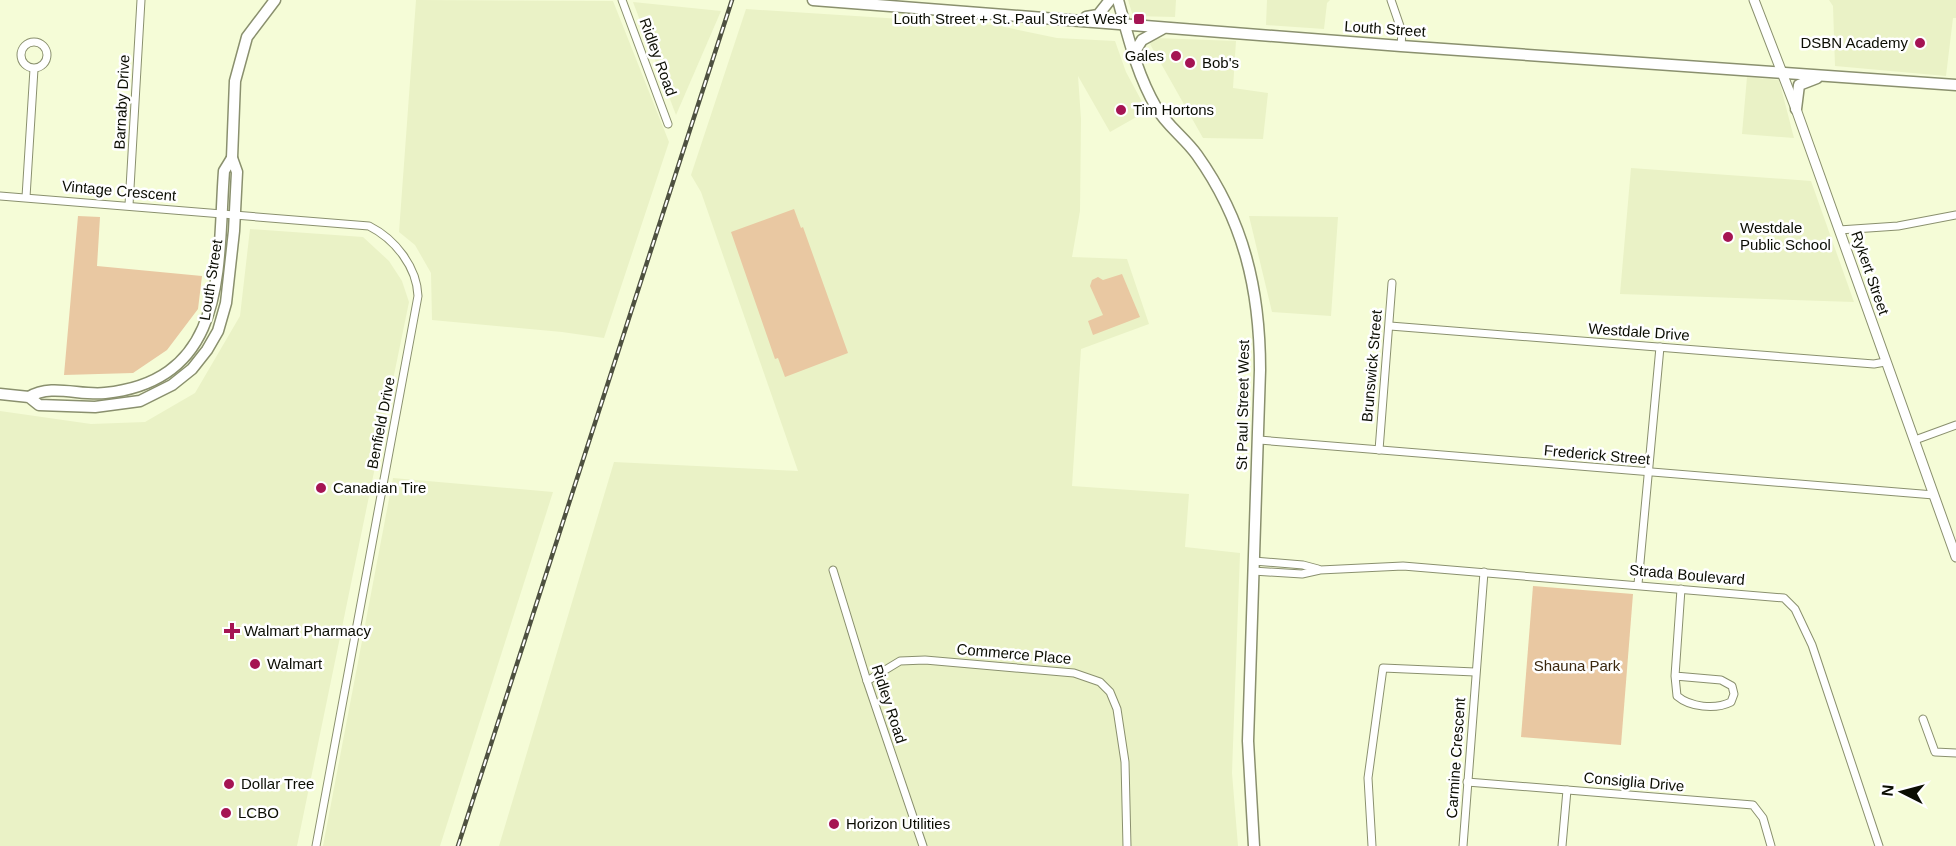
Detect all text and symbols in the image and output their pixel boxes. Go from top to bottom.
place label: Louth Street + St. Paul Street West [893,10,1128,27]
marker: Louth Street + St. Paul Street West [1132,12,1146,26]
street label: Ridley Road [637,16,680,98]
street label: Louth Street [1344,17,1427,40]
place label: DSBN Academy [1800,34,1908,51]
marker: DSBN Academy [1913,36,1927,50]
place label: Gales [1125,47,1164,64]
marker: Gales [1169,49,1183,63]
street label: Barnaby Drive [111,54,132,150]
place label: Bob's [1202,54,1239,71]
marker: Bob's [1183,56,1197,70]
place label: Tim Hortons [1133,101,1214,118]
marker: Tim Hortons [1114,103,1128,117]
street label: Vintage Crescent [61,177,178,204]
place label: Westdale Public School [1740,219,1831,253]
street label: Rykert Street [1848,229,1893,318]
marker: Westdale Public School [1721,230,1735,244]
street label: Louth Street [196,237,225,322]
street label: Brunswick Street [1358,308,1385,423]
street label: Westdale Drive [1588,319,1690,344]
street label: St Paul Street West [1233,339,1252,470]
street label: Benfield Drive [363,375,398,470]
street label: Frederick Street [1543,441,1652,468]
place label: Canadian Tire [333,479,426,496]
marker: Canadian Tire [314,481,328,495]
street label: Strada Boulevard [1629,561,1746,588]
place label: Walmart Pharmacy [244,622,371,639]
marker: Walmart Pharmacy [225,624,239,638]
street label: Commerce Place [956,640,1072,667]
place label: Walmart [267,655,323,672]
marker: Walmart [248,657,262,671]
park label: Shauna Park [1534,657,1621,674]
street label: Ridley Road [869,662,910,745]
street label: Carmine Crescent [1443,696,1468,819]
north arrow [1872,762,1932,822]
street label: Consiglia Drive [1583,769,1685,794]
place label: Dollar Tree [241,775,314,792]
marker: Dollar Tree [222,777,236,791]
text: N [1879,784,1897,797]
place label: LCBO [238,804,279,821]
marker: LCBO [219,806,233,820]
place label: Horizon Utilities [846,815,950,832]
marker: Horizon Utilities [827,817,841,831]

